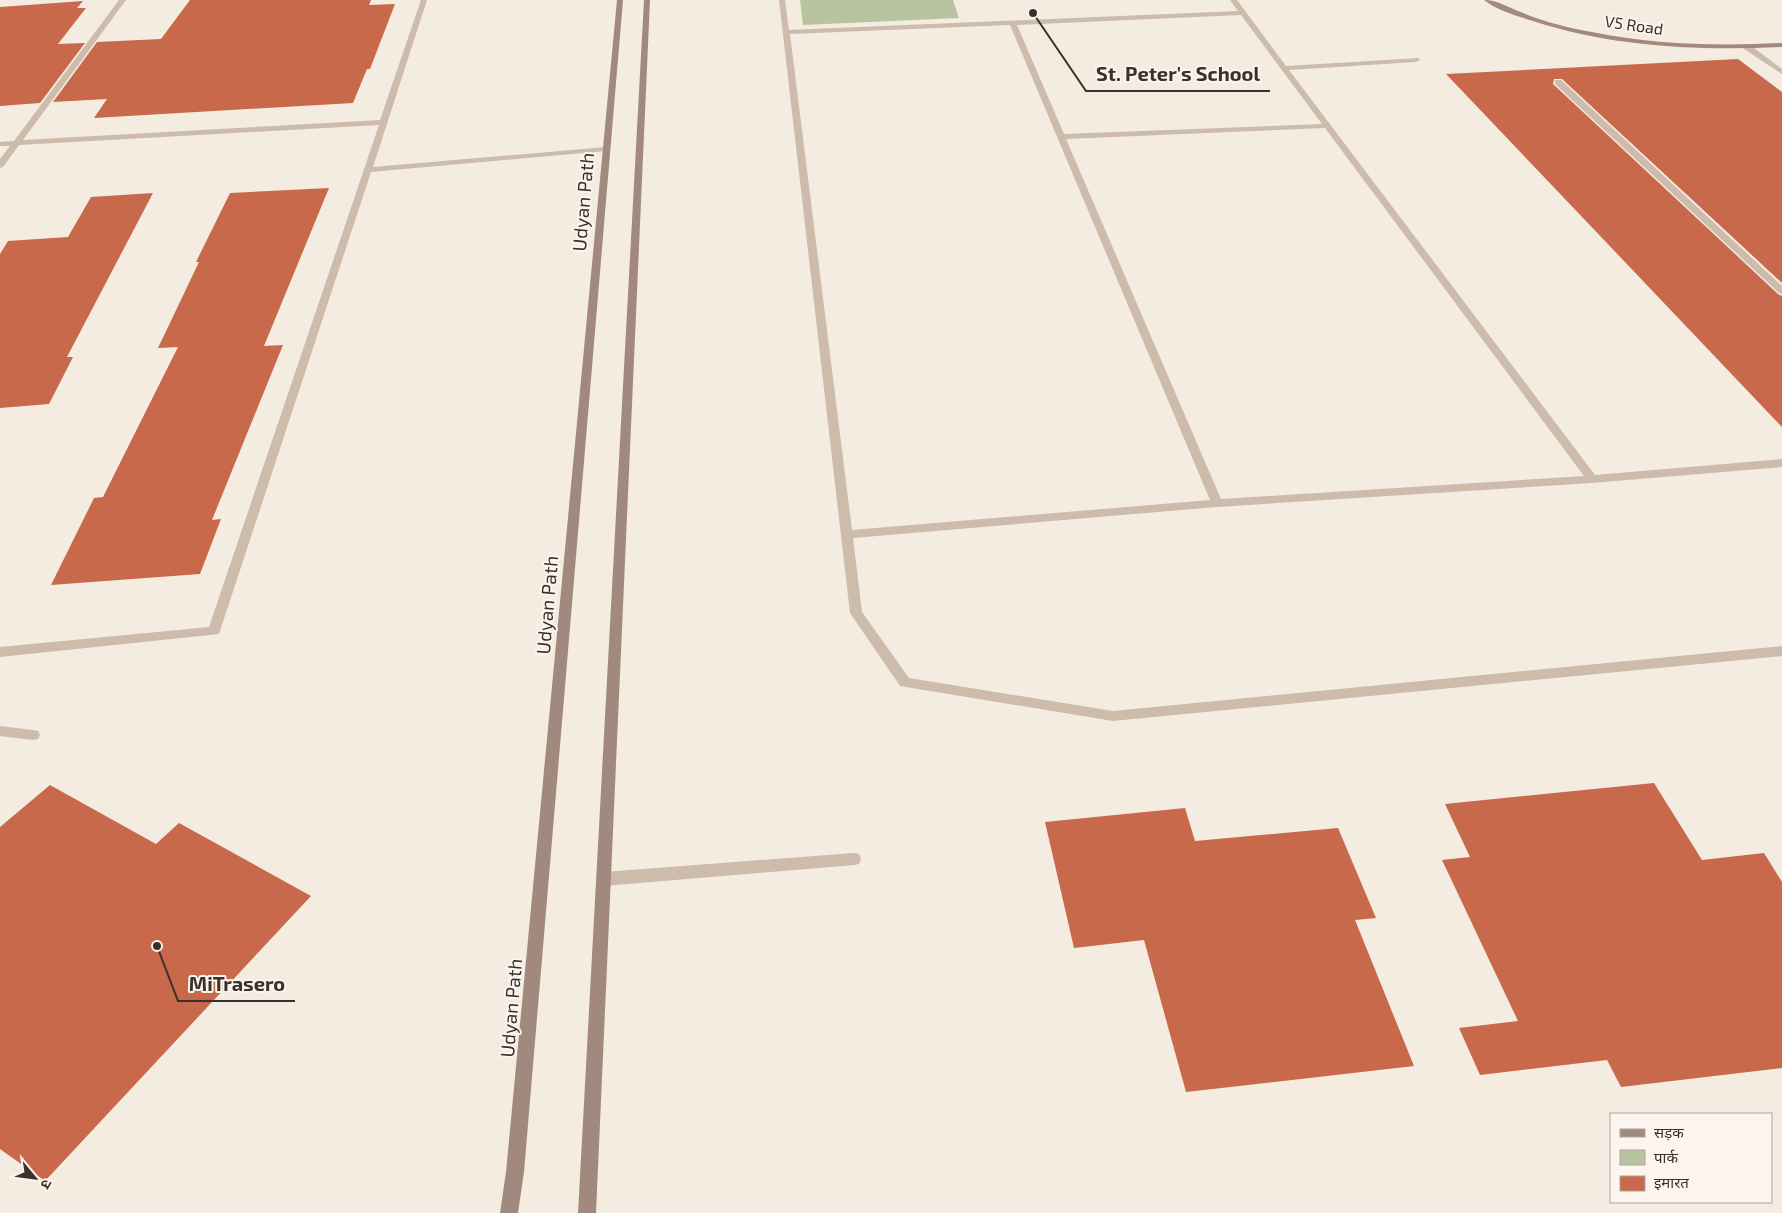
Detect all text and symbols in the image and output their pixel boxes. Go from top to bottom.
street label: V5 Road [1604,11,1664,38]
callout: St. Peter's School [1086,56,1270,91]
text: St. Peter's School [1096,61,1260,85]
street label: Udyan Path [567,152,598,252]
street label: Udyan Path [531,555,562,655]
street label: Udyan Path [495,958,526,1058]
callout: MiTrasero [178,966,295,1001]
text: MiTrasero [189,971,285,995]
legend [1610,1113,1772,1203]
text: सड़क [1654,1123,1684,1141]
text: पार्क [1654,1148,1678,1166]
north arrow [10,1153,60,1203]
text: इमारत [1654,1173,1689,1191]
text: उ [37,1177,56,1193]

